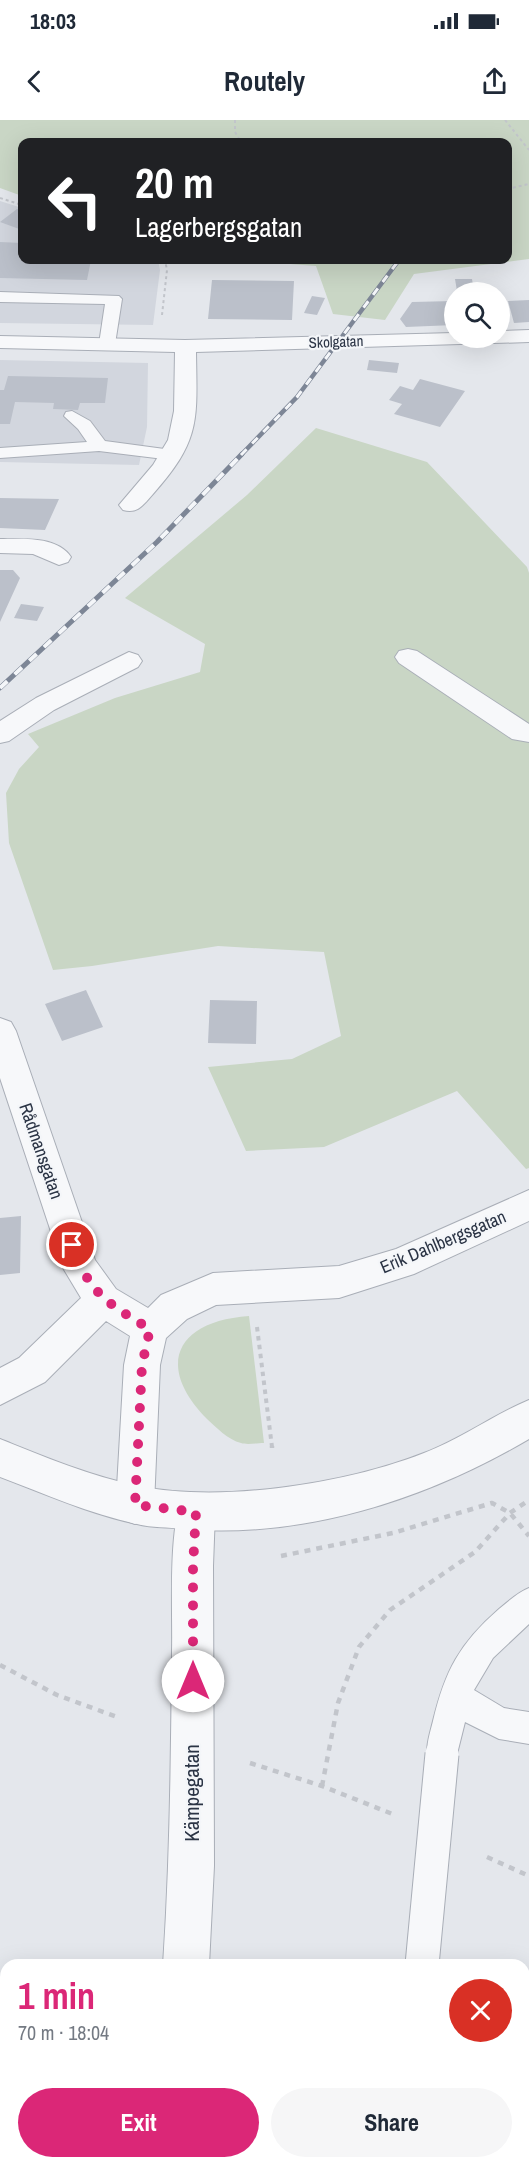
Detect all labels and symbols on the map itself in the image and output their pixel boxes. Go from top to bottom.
street label: Skolgatan [308,330,364,353]
street label: Rådmansgatan [13,1099,70,1202]
street label: Erik Dahlbergsgatan [376,1204,510,1279]
pin [46,1219,97,1270]
position arrow [161,1649,225,1713]
street label: Kämpegatan [177,1744,206,1842]

